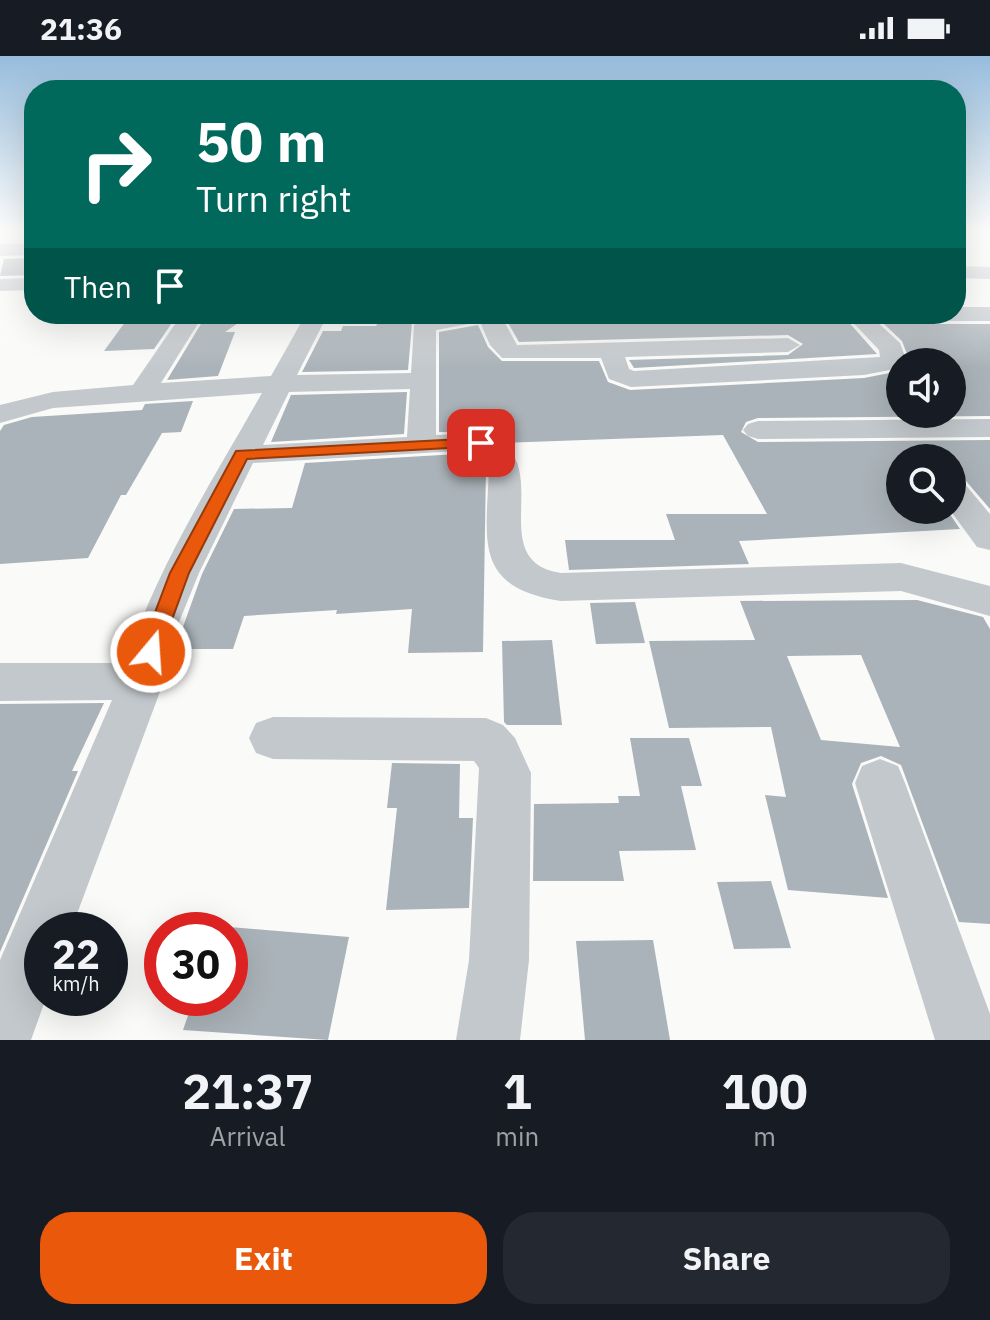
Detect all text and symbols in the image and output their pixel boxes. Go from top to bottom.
text: 21:36 [40,9,122,48]
text: 50 m [196,105,326,177]
icon: right [64,112,168,216]
text: Turn right [196,175,352,222]
icon: arrive [148,264,192,308]
text: Then [64,267,132,306]
map controls [886,348,966,524]
button: sound [886,348,966,428]
pin [447,409,515,477]
icon: arrive [459,421,503,465]
button: search [886,444,966,524]
position arrow [109,610,193,694]
speed limit sign: 30 [144,912,248,1016]
text: 22 [52,928,100,980]
text: km/h [52,970,100,997]
text: 21:37 [182,1060,313,1122]
text: 1 [503,1060,532,1122]
text: 100 [721,1060,808,1122]
text: Arrival [210,1119,286,1153]
text: min [495,1119,539,1153]
text: m [753,1119,776,1153]
button: Exit [40,1212,487,1304]
button: Share [503,1212,950,1304]

